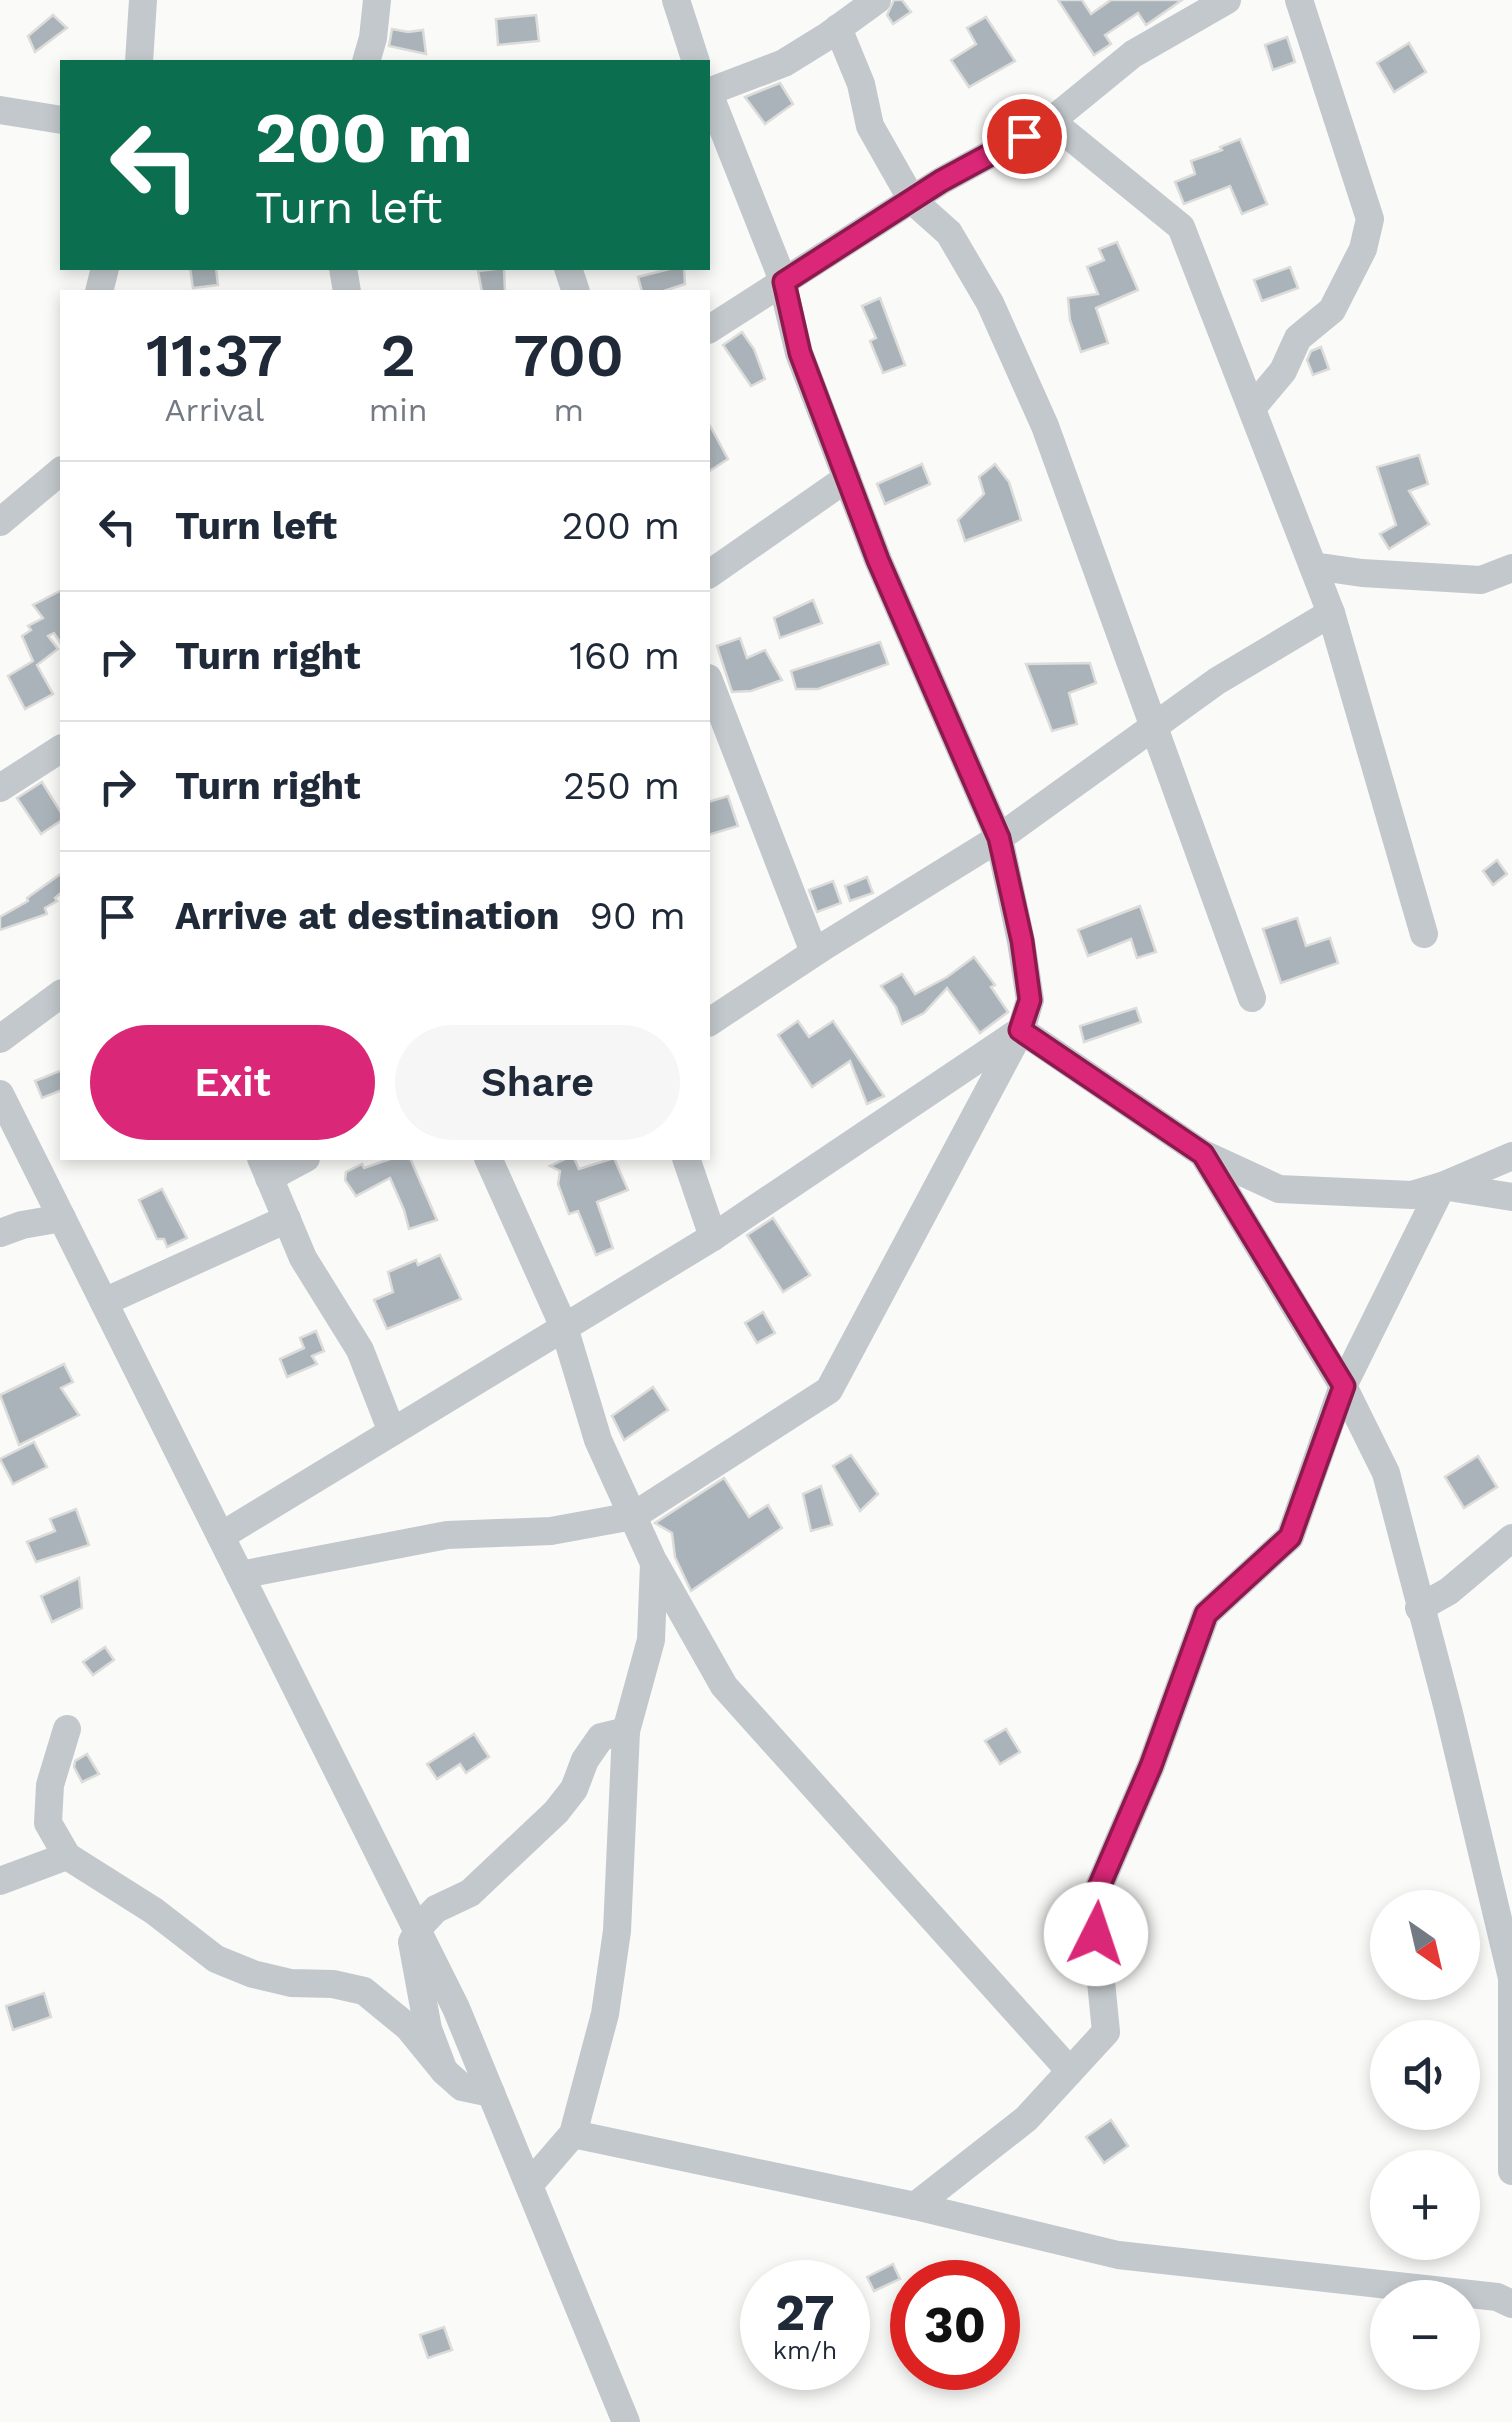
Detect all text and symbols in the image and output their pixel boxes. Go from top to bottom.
pin [982,94,1067,179]
text: 200 m [255,97,473,179]
icon: left [90,100,220,230]
icon: arrive [997,109,1052,164]
text: Turn left [255,181,442,234]
text: 11:37 [146,320,283,391]
text: 2 [380,320,416,391]
text: 700 [514,320,624,391]
text: Arrival [164,391,264,429]
text: min [369,391,428,429]
text: m [554,391,584,429]
icon: left [90,499,145,554]
text: Turn left [175,504,337,548]
text: 200 m [561,504,680,548]
icon: right [90,629,145,684]
text: Turn right [175,634,361,678]
text: 160 m [569,634,680,678]
icon: right [90,759,145,814]
text: Turn right [175,764,361,808]
text: 250 m [563,764,680,808]
icon: arrive [90,889,145,944]
text: Arrive at destination [175,894,560,938]
text: 90 m [590,894,686,938]
button: Exit [90,1025,375,1140]
button: Share [395,1025,680,1140]
position arrow [1044,1882,1148,1986]
north arrow [1370,1890,1480,2000]
map controls [1370,1890,1480,2390]
button: sound [1370,2020,1480,2130]
button: + [1370,2150,1480,2260]
speed limit sign: 30 [890,2260,1020,2390]
button: − [1370,2280,1480,2390]
text: 27 [775,2283,835,2342]
text: km/h [773,2336,837,2365]

